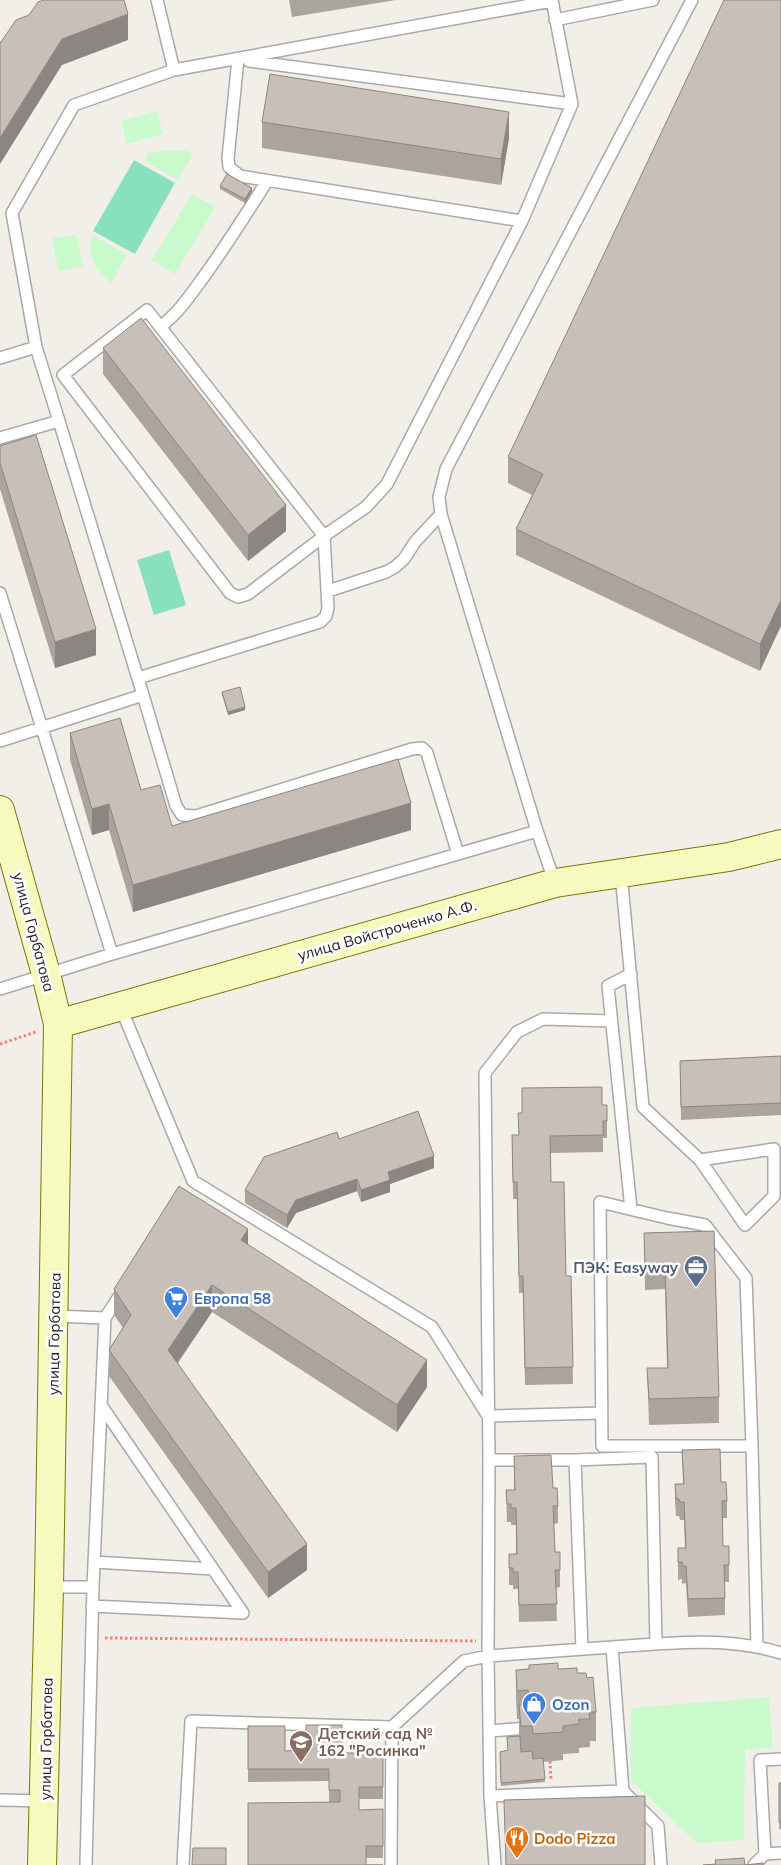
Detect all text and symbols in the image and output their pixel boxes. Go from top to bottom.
street label: улица Горбатова [9,870,59,994]
street label: улица Войстроченко А.Ф. [295,895,479,965]
office icon: ПЭК: Easyway [683,1254,709,1288]
place label: ПЭК: Easyway [573,1258,679,1277]
street label: улица Горбатова [43,1272,65,1396]
supermarket icon: Европа 58 [163,1285,189,1319]
place label: Европа 58 [194,1289,271,1308]
street label: улица Горбатова [35,1677,57,1801]
shop icon: Ozon [521,1691,547,1725]
place label: Ozon [552,1695,589,1714]
place label: Детский сад № 162 "Росинка" [318,1724,433,1760]
school or university icon: Детский сад № 162 "Росинка" [288,1729,314,1763]
restaurant icon: Dodo Pizza [504,1825,530,1859]
place label: Dodo Pizza [534,1829,616,1848]

